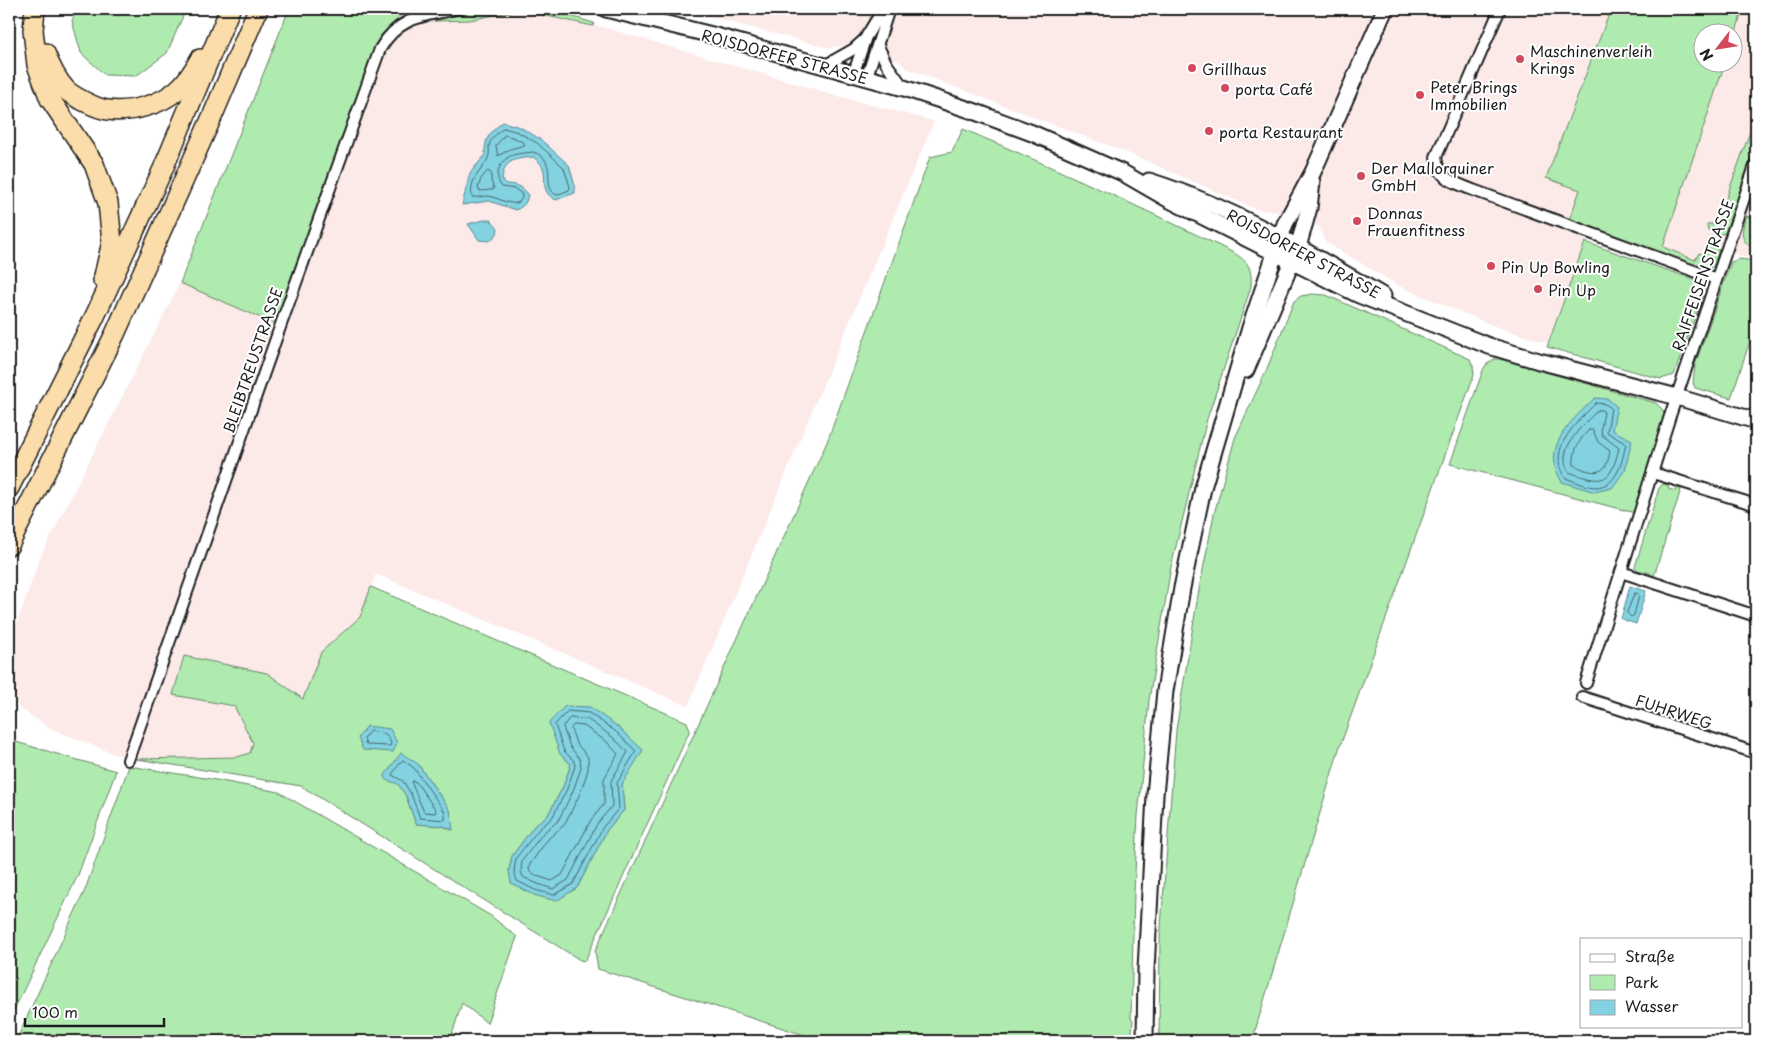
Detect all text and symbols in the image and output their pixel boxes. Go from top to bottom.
north arrow [1692,22,1742,72]
street label: ROISDORFER STRASSE [699,23,871,89]
place label: Maschinenverleih Krings [1530,39,1652,79]
text: N [1695,45,1718,65]
marker: Maschinenverleih Krings [1514,53,1526,65]
place label: Grillhaus [1202,57,1267,80]
marker: Grillhaus [1186,62,1198,74]
place label: Peter Brings Immobilien [1430,75,1518,115]
place label: porta Café [1235,77,1313,100]
marker: porta Café [1219,82,1231,94]
marker: Peter Brings Immobilien [1414,89,1426,101]
place label: porta Restaurant [1219,120,1343,143]
marker: porta Restaurant [1203,125,1215,137]
place label: Der Mallorquiner GmbH [1371,156,1494,196]
marker: Der Mallorquiner GmbH [1355,170,1367,182]
street label: RAIFFEISENSTRASSE [1665,196,1739,354]
place label: Donnas Frauenfitness [1367,201,1465,241]
street label: ROISDORFER STRASSE [1223,203,1385,303]
marker: Donnas Frauenfitness [1351,215,1363,227]
place label: Pin Up Bowling [1501,255,1610,278]
marker: Pin Up Bowling [1485,260,1497,272]
place label: Pin Up [1548,278,1596,301]
marker: Pin Up [1532,283,1544,295]
street label: BLEIBTREUSTRASSE [216,284,288,436]
street label: FUHRWEG [1633,688,1715,734]
legend [1580,938,1742,1028]
text: Straße [1625,944,1675,967]
text: Park [1625,970,1659,993]
text: Wasser [1625,994,1678,1017]
scale bar [25,995,164,1027]
text: 100 m [32,1000,78,1023]

